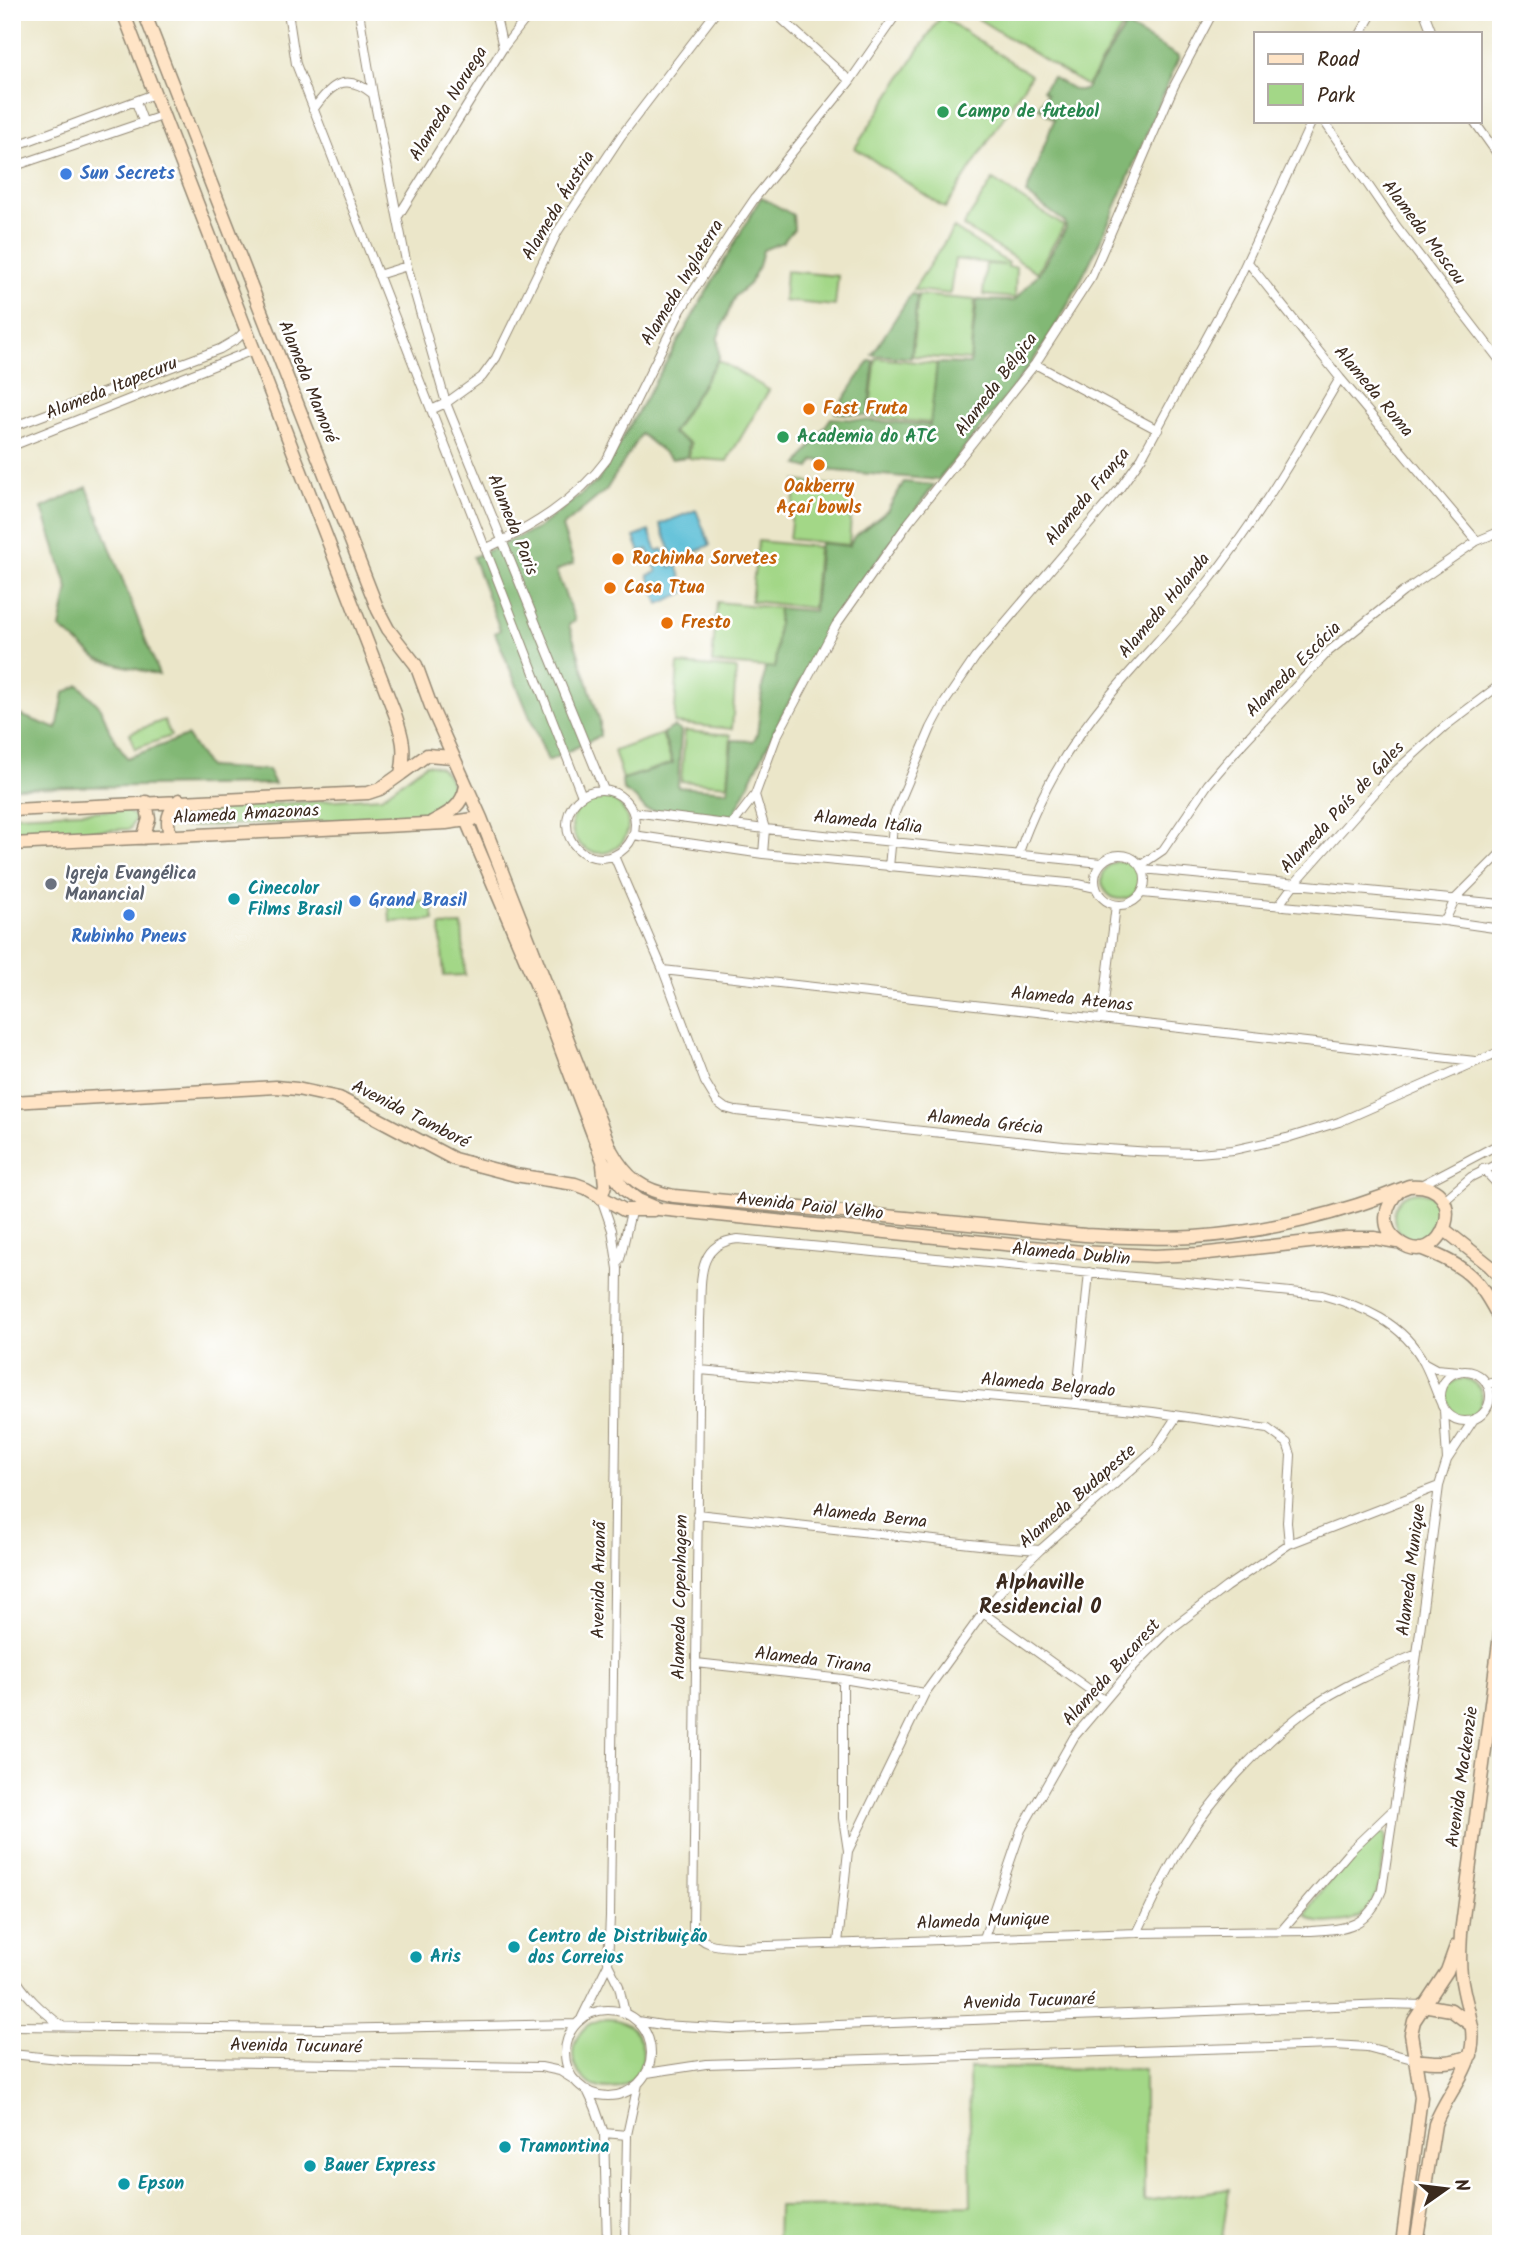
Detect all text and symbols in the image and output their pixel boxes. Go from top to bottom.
legend [1254,32,1482,122]
street label: Alameda Noruega [402,41,496,167]
text: Road [1317,44,1360,77]
text: Park [1317,80,1355,113]
place label: Campo de futebol [957,98,1099,127]
marker: Campo de futebol [935,104,951,120]
street label: Alameda Áustria [515,145,603,267]
place label: Sun Secrets [80,160,176,189]
marker: Sun Secrets [58,166,74,182]
street label: Alameda Moscou [1374,174,1473,292]
street label: Alameda Inglaterra [634,214,732,352]
street label: Alameda Mamoré [269,316,345,449]
street label: Alameda Bélgica [948,327,1046,443]
street label: Alameda Roma [1326,340,1420,444]
street label: Alameda Itapecuru [42,349,183,429]
place label: Fast Fruta [823,395,908,424]
marker: Fast Fruta [801,401,817,417]
place label: Academia do ATC [797,423,937,452]
marker: Academia do ATC [775,429,791,445]
street label: Alameda França [1038,441,1138,553]
marker: Oakberry Açaí bowls [811,457,827,473]
street label: Alameda Paris [479,470,546,580]
place label: Oakberry Açaí bowls [776,473,862,523]
place label: Rochinha Sorvetes [632,545,778,574]
street label: Alameda Holanda [1112,547,1218,665]
marker: Rochinha Sorvetes [610,551,626,567]
place label: Casa Ttua [624,574,705,603]
marker: Casa Ttua [602,580,618,596]
place label: Fresto [681,609,731,638]
marker: Fresto [659,615,675,631]
street label: Alameda Escócia [1239,615,1349,725]
street label: Alameda País de Gales [1274,735,1413,881]
street label: Alameda Amazonas [172,797,320,833]
street label: Alameda Itália [812,803,924,843]
place label: Igreja Evangélica Manancial [65,860,196,910]
place label: Cinecolor Films Brasil [248,875,342,925]
marker: Igreja Evangélica Manancial [43,876,59,892]
place label: Grand Brasil [369,887,467,916]
marker: Cinecolor Films Brasil [226,891,242,907]
marker: Grand Brasil [347,893,363,909]
marker: Rubinho Pneus [121,907,137,923]
place label: Rubinho Pneus [71,923,187,952]
street label: Alameda Atenas [1010,979,1135,1021]
street label: Avenida Tamboré [346,1073,475,1158]
street label: Alameda Grécia [926,1102,1044,1144]
street label: Avenida Paiol Velho [735,1185,885,1229]
street label: Alameda Dublin [1011,1235,1131,1275]
street label: Alameda Belgrado [980,1366,1116,1406]
street label: Alameda Budapeste [1013,1438,1143,1556]
street label: Alameda Berna [812,1497,928,1537]
street label: Alameda Munique [1390,1502,1434,1638]
street label: Alameda Copenhagem [665,1514,697,1680]
street label: Avenida Aruanã [584,1520,616,1639]
district label: Alphaville Residencial 0 [979,1567,1101,1624]
street label: Alameda Bucarest [1056,1612,1169,1733]
street label: Alameda Tirana [753,1639,873,1683]
street label: Avenida Mackenzie [1439,1705,1487,1849]
street label: Alameda Munique [916,1905,1050,1939]
place label: Centro de Distribuição dos Correios [528,1923,707,1973]
marker: Centro de Distribuição dos Correios [506,1939,522,1955]
place label: Aris [430,1943,462,1972]
marker: Aris [408,1949,424,1965]
street label: Avenida Tucunaré [963,1985,1097,2019]
street label: Avenida Tucunaré [230,2031,363,2063]
place label: Tramontina [519,2133,609,2162]
marker: Tramontina [497,2139,513,2155]
place label: Bauer Express [324,2152,436,2181]
north arrow [1412,2154,1482,2224]
marker: Bauer Express [302,2158,318,2174]
place label: Epson [138,2170,184,2199]
marker: Epson [116,2176,132,2192]
text: N [1445,2176,1477,2195]

